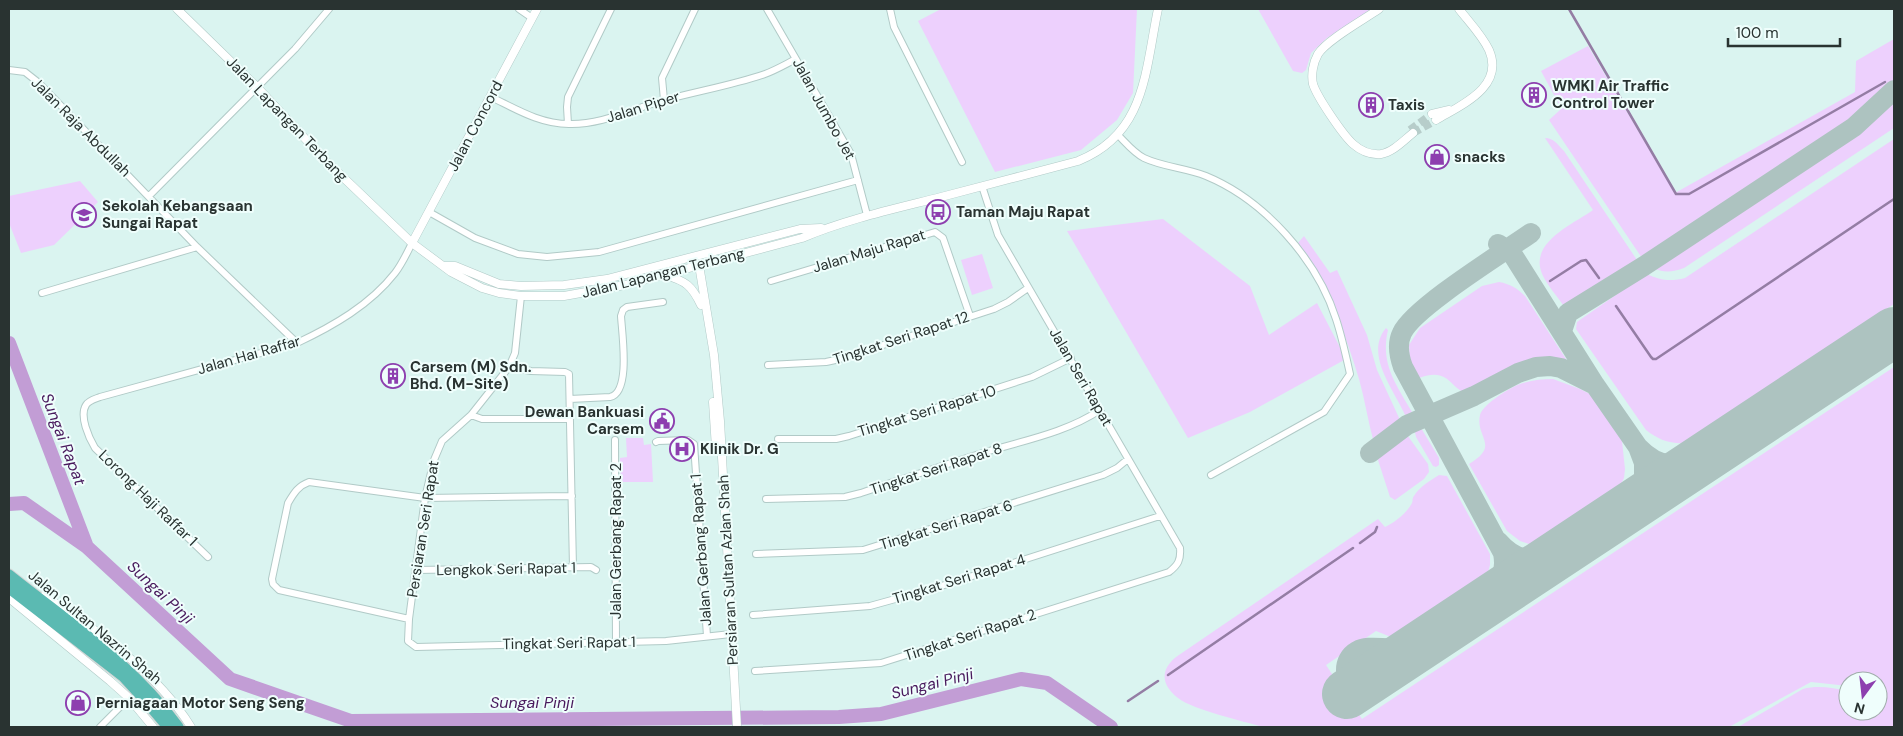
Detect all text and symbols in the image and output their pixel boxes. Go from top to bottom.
scale bar [1728,15,1840,47]
text: 100 m [1736,23,1779,43]
street label: Jalan Lapangan Terbang [222,52,352,186]
street label: Jalan Jumbo Jet [788,55,860,163]
street label: Jalan Raja Abdullah [27,73,135,181]
place label: WMKI Air Traffic Control Tower [1552,76,1669,113]
street label: Jalan Concord [443,77,507,175]
building icon: WMKI Air Traffic Control Tower [1521,82,1547,108]
street label: Jalan Piper [604,86,682,128]
building icon: Taxis [1358,92,1384,118]
place label: Taxis [1388,95,1425,115]
shop icon: snacks [1424,144,1450,170]
place label: snacks [1454,147,1505,167]
place label: Sekolah Kebangsaan Sungai Rapat [102,196,253,233]
bus stop icon: Taman Maju Rapat [925,199,951,225]
school or university icon: Sekolah Kebangsaan Sungai Rapat [71,202,97,228]
place label: Taman Maju Rapat [956,202,1090,222]
street label: Jalan Maju Rapat [810,224,928,278]
street label: Jalan Lapangan Terbang [580,243,746,303]
street label: Tingkat Seri Rapat 12 [830,307,972,369]
street label: Jalan Seri Rapat [1045,324,1117,430]
street label: Jalan Hai Raffar [195,331,303,379]
place label: Carsem (M) Sdn. Bhd. (M-Site) [410,357,532,394]
building icon: Carsem (M) Sdn. Bhd. (M-Site) [380,363,406,389]
street label: Tingkat Seri Rapat 10 [855,380,999,442]
water label: Sungai Rapat [36,390,91,489]
place label: Dewan Bankuasi Carsem [525,402,644,439]
public building icon: Dewan Bankuasi Carsem [649,408,675,434]
hospital icon: Klinik Dr. G [669,436,695,462]
street label: Tingkat Seri Rapat 8 [867,438,1005,500]
place label: Klinik Dr. G [700,439,779,459]
street label: Lorong Haji Raffar 1 [94,446,202,550]
street label: Persiaran Seri Rapat [402,459,444,599]
street label: Jalan Gerbang Rapat 2 [606,463,626,619]
street label: Jalan Gerbang Rapat 1 [686,473,716,627]
street label: Persiaran Sultan Azlan Shah [713,474,743,666]
street label: Tingkat Seri Rapat 6 [877,495,1015,555]
street label: Tingkat Seri Rapat 4 [890,549,1028,609]
water label: Sungai Pinji [123,556,199,629]
street label: Lengkok Seri Rapat 1 [436,558,576,580]
street label: Jalan Sultan Nazrin Shah [24,565,166,689]
street label: Tingkat Seri Rapat 2 [902,604,1038,666]
street label: Tingkat Seri Rapat 1 [502,632,636,654]
water label: Sungai Pinji [889,663,977,704]
north arrow [1838,671,1888,721]
shop icon: Perniagaan Motor Seng Seng [65,690,91,716]
water label: Sungai Pinji [490,692,575,713]
place label: Perniagaan Motor Seng Seng [96,693,305,713]
text: N [1852,699,1867,719]

